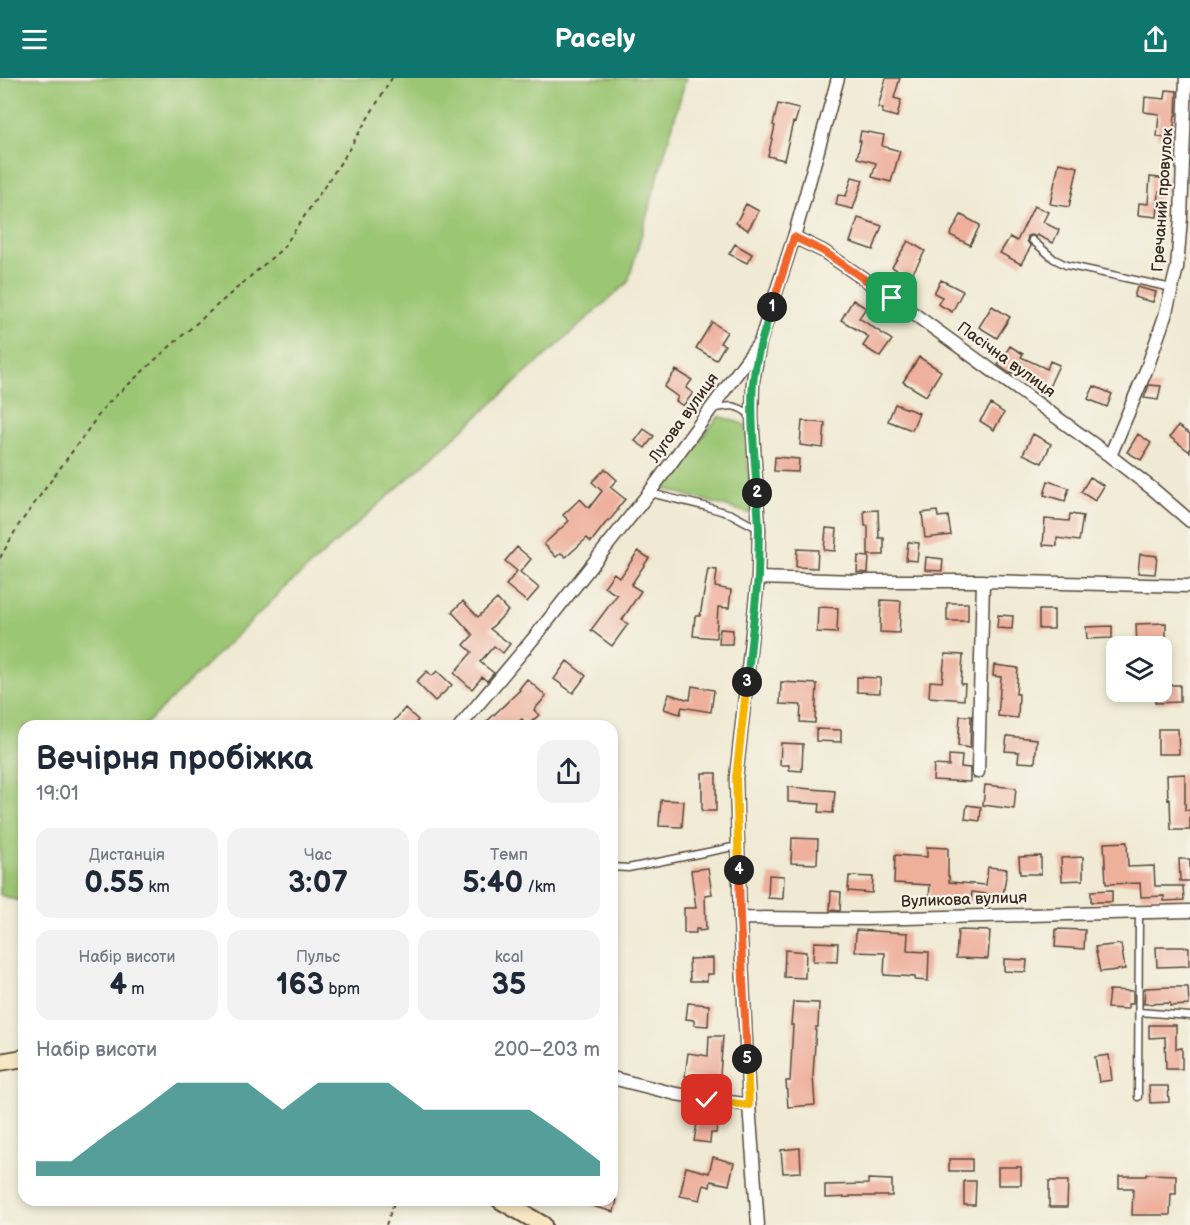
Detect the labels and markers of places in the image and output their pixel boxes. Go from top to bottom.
pin [866,272,917,323]
pin: 1 [757,292,787,322]
pin: 2 [742,478,772,508]
pin: 3 [732,667,762,697]
pin: 4 [724,855,754,885]
pin: 5 [732,1044,762,1074]
pin [681,1074,732,1125]

